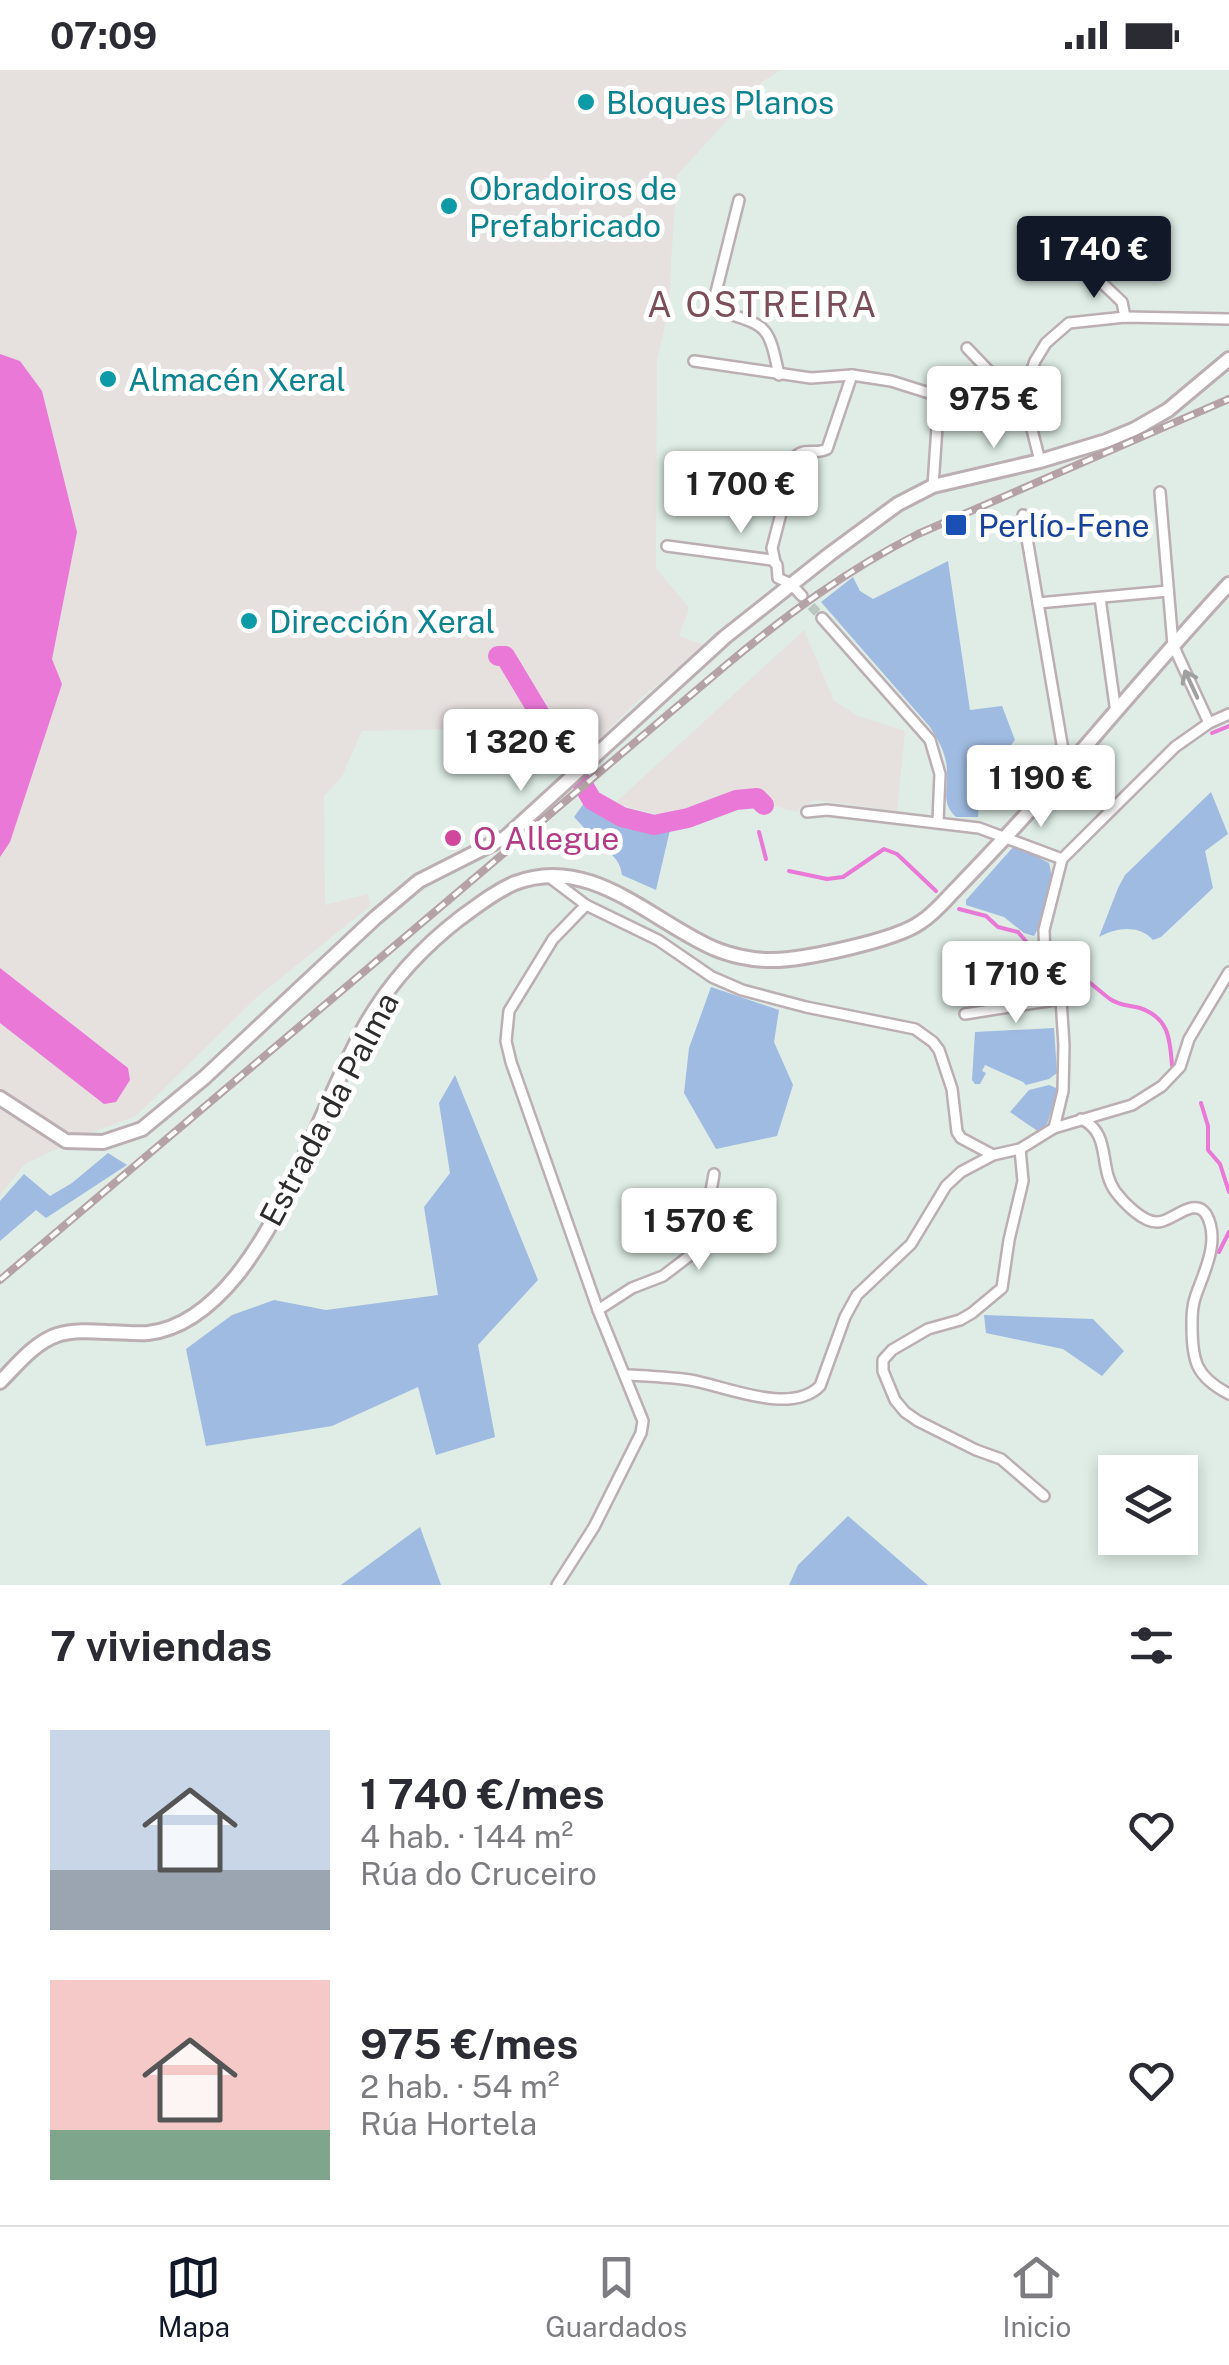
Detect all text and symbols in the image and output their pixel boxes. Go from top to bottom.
text: 07:09 [50,13,157,58]
place label: Bloques Planos [606,84,834,121]
marker: Bloques Planos [575,91,597,113]
place label: Obradoiros de Prefabricado [469,170,677,244]
marker: Obradoiros de Prefabricado [438,195,460,217]
pin: 1 740 € [1002,216,1186,301]
text: 1 740 € [1039,230,1149,267]
district label: A OSTREIRA [647,284,879,325]
place label: Almacén Xeral [128,361,346,398]
pin: 975 € [924,366,1064,451]
marker: Almacén Xeral [97,368,119,390]
text: 975 € [949,380,1039,417]
pin: 1 700 € [649,451,833,536]
text: 1 700 € [686,465,796,502]
place label: Perlío-Fene [978,507,1150,544]
marker: Perlío-Fene [943,512,969,538]
place label: Dirección Xeral [269,603,495,640]
marker: Dirección Xeral [238,610,260,632]
one-way arrow [1180,670,1199,700]
pin: 1 320 € [429,709,613,794]
text: 1 320 € [465,723,577,760]
pin: 1 190 € [949,745,1133,830]
text: 1 190 € [989,759,1093,796]
place label: O Allegue [473,820,619,857]
marker: O Allegue [442,827,464,849]
pin: 1 710 € [924,941,1108,1026]
text: 1 710 € [964,955,1068,992]
street label: Estrada da Palma [252,986,406,1232]
pin: 1 570 € [607,1188,791,1273]
text: 1 570 € [644,1202,754,1239]
map controls [1098,1455,1198,1555]
button: layers [1098,1455,1198,1555]
icon: filters [1124,1618,1179,1673]
text: 7 viviendas [50,1621,272,1670]
text: 1 740 €/mes [360,1769,605,1818]
icon: home [130,1770,250,1890]
icon: heart [1124,1803,1179,1858]
text: 4 hab. · 144 m² [360,1818,573,1855]
text: Rúa do Cruceiro [360,1855,597,1892]
text: 975 €/mes [360,2019,578,2068]
icon: home [130,2020,250,2140]
icon: heart [1124,2053,1179,2108]
text: 2 hab. · 54 m² [360,2068,560,2105]
text: Rúa Hortela [360,2105,537,2142]
tab: Mapa [158,2250,230,2343]
tab: Guardados [545,2250,687,2343]
tab: Inicio [1002,2250,1071,2343]

